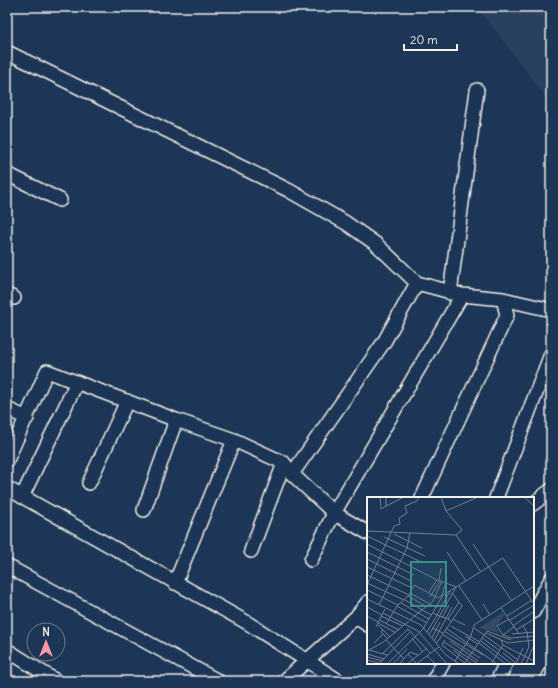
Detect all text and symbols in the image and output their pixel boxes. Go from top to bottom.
scale bar [404,26,457,52]
text: 20 m [410,32,438,47]
inset map [367,497,534,664]
north arrow [26,622,66,662]
text: N [42,625,50,639]

